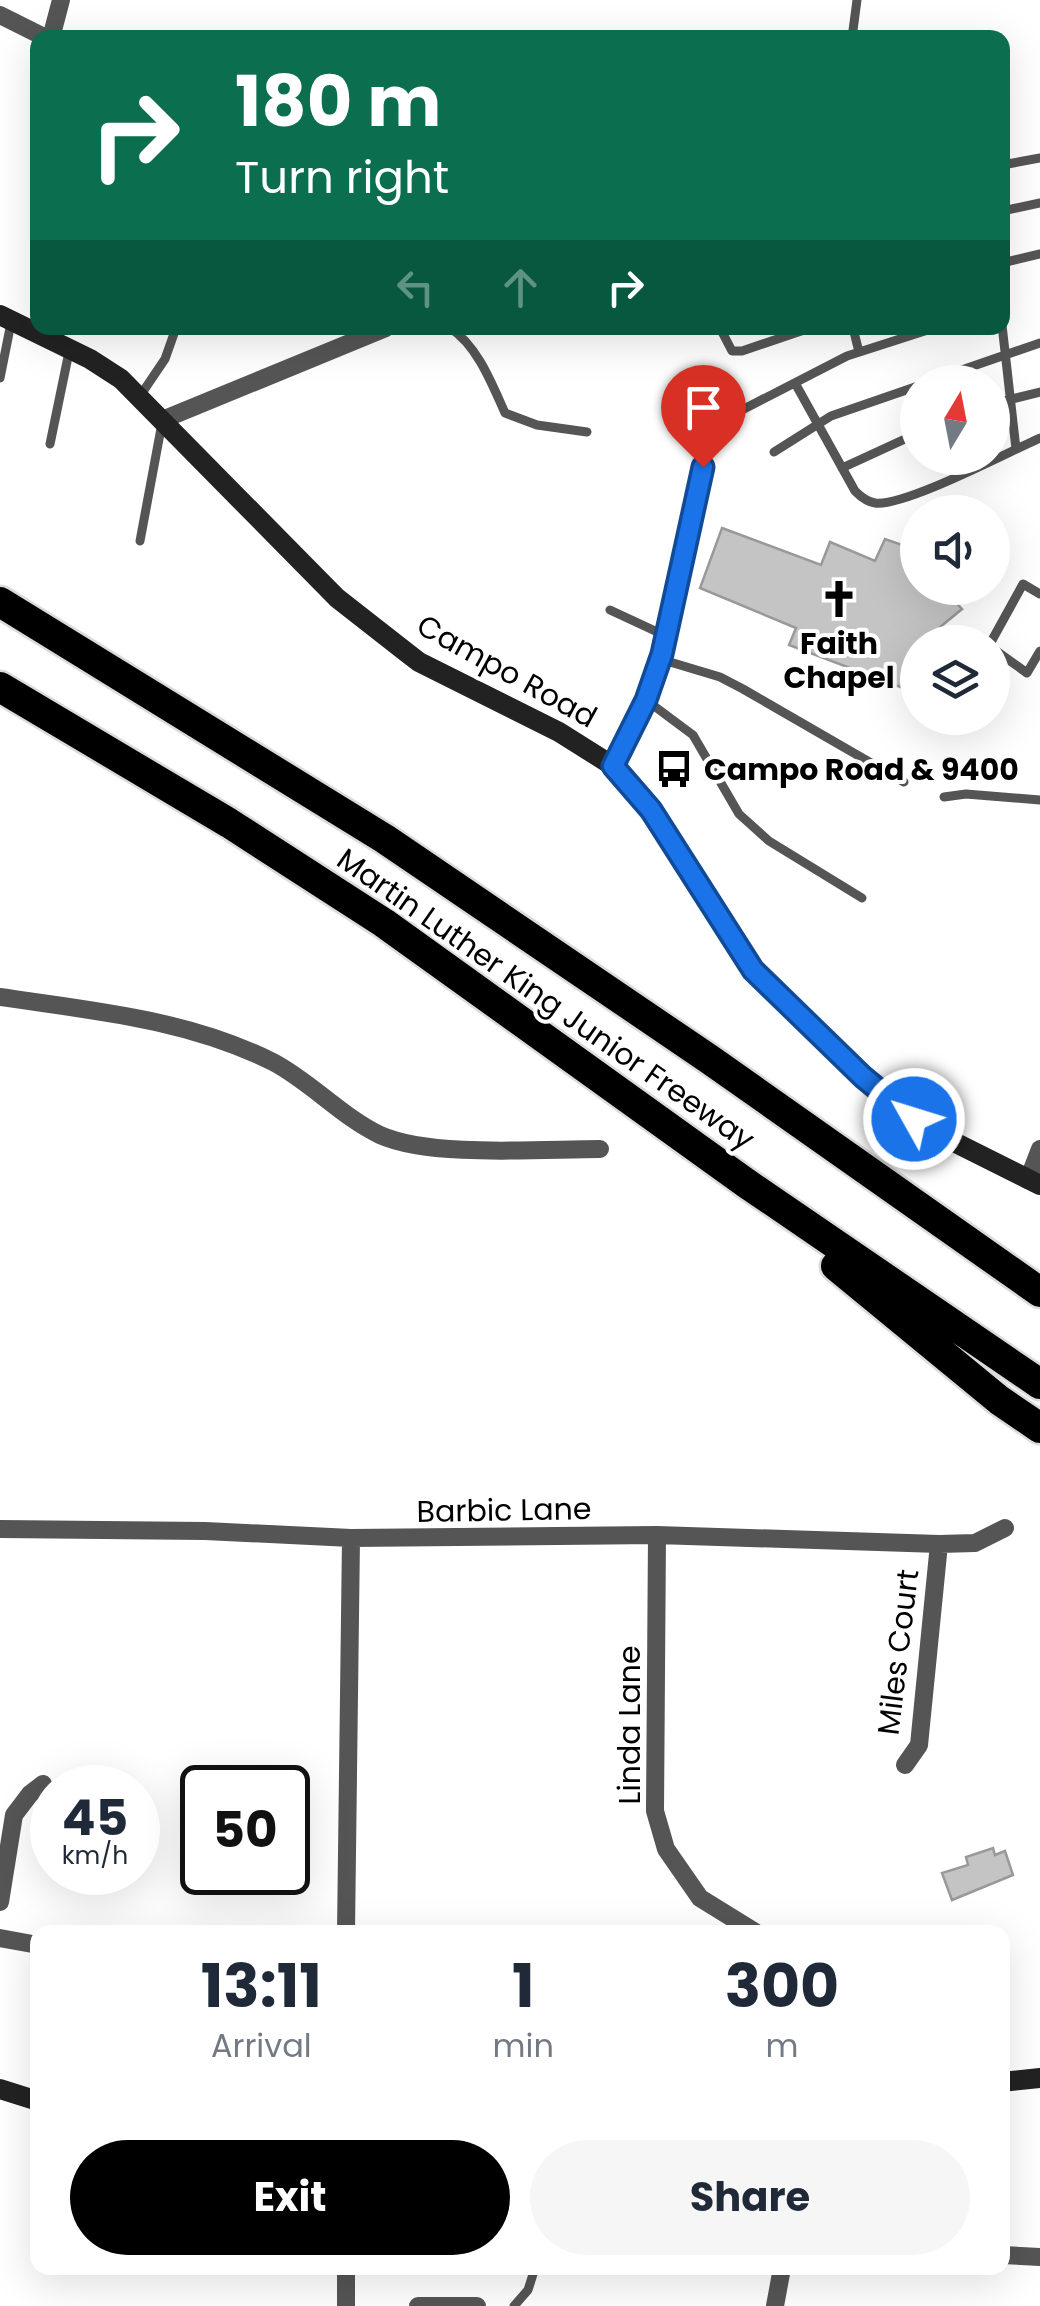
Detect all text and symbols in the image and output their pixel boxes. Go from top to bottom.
text: 180 m [235,52,441,151]
icon: right [70,70,200,200]
text: Turn right [235,146,449,209]
icon: left [388,260,443,315]
icon: ahead [493,260,548,315]
icon: right [598,260,653,315]
pin [661,365,746,468]
north arrow [900,365,1010,475]
map controls [900,365,1010,735]
icon: arrive [676,380,731,435]
button: sound [900,495,1010,605]
church icon: Faith Chapel [818,578,860,620]
street label: Campo Road [409,604,605,738]
place label: Faith Chapel [783,622,895,699]
button: layers [900,625,1010,735]
bus stop icon: Campo Road & 9400 [653,748,695,790]
place label: Campo Road & 9400 [704,748,1019,791]
street label: Martin Luther King Junior Freeway [328,838,764,1160]
position arrow [862,1067,966,1171]
street label: Barbic Lane [416,1487,592,1533]
street label: Miles Court [867,1567,929,1737]
street label: Linda Lane [608,1645,651,1805]
speed limit sign: 50 [180,1765,310,1895]
text: 45 [62,1782,128,1853]
text: km/h [62,1838,128,1873]
text: 13:11 [201,1944,322,2028]
text: 1 [512,1944,535,2028]
text: 300 [725,1944,839,2028]
text: Arrival [211,2023,312,2068]
text: min [493,2023,554,2068]
text: m [765,2023,798,2068]
button: Exit [70,2140,510,2255]
button: Share [530,2140,970,2255]

